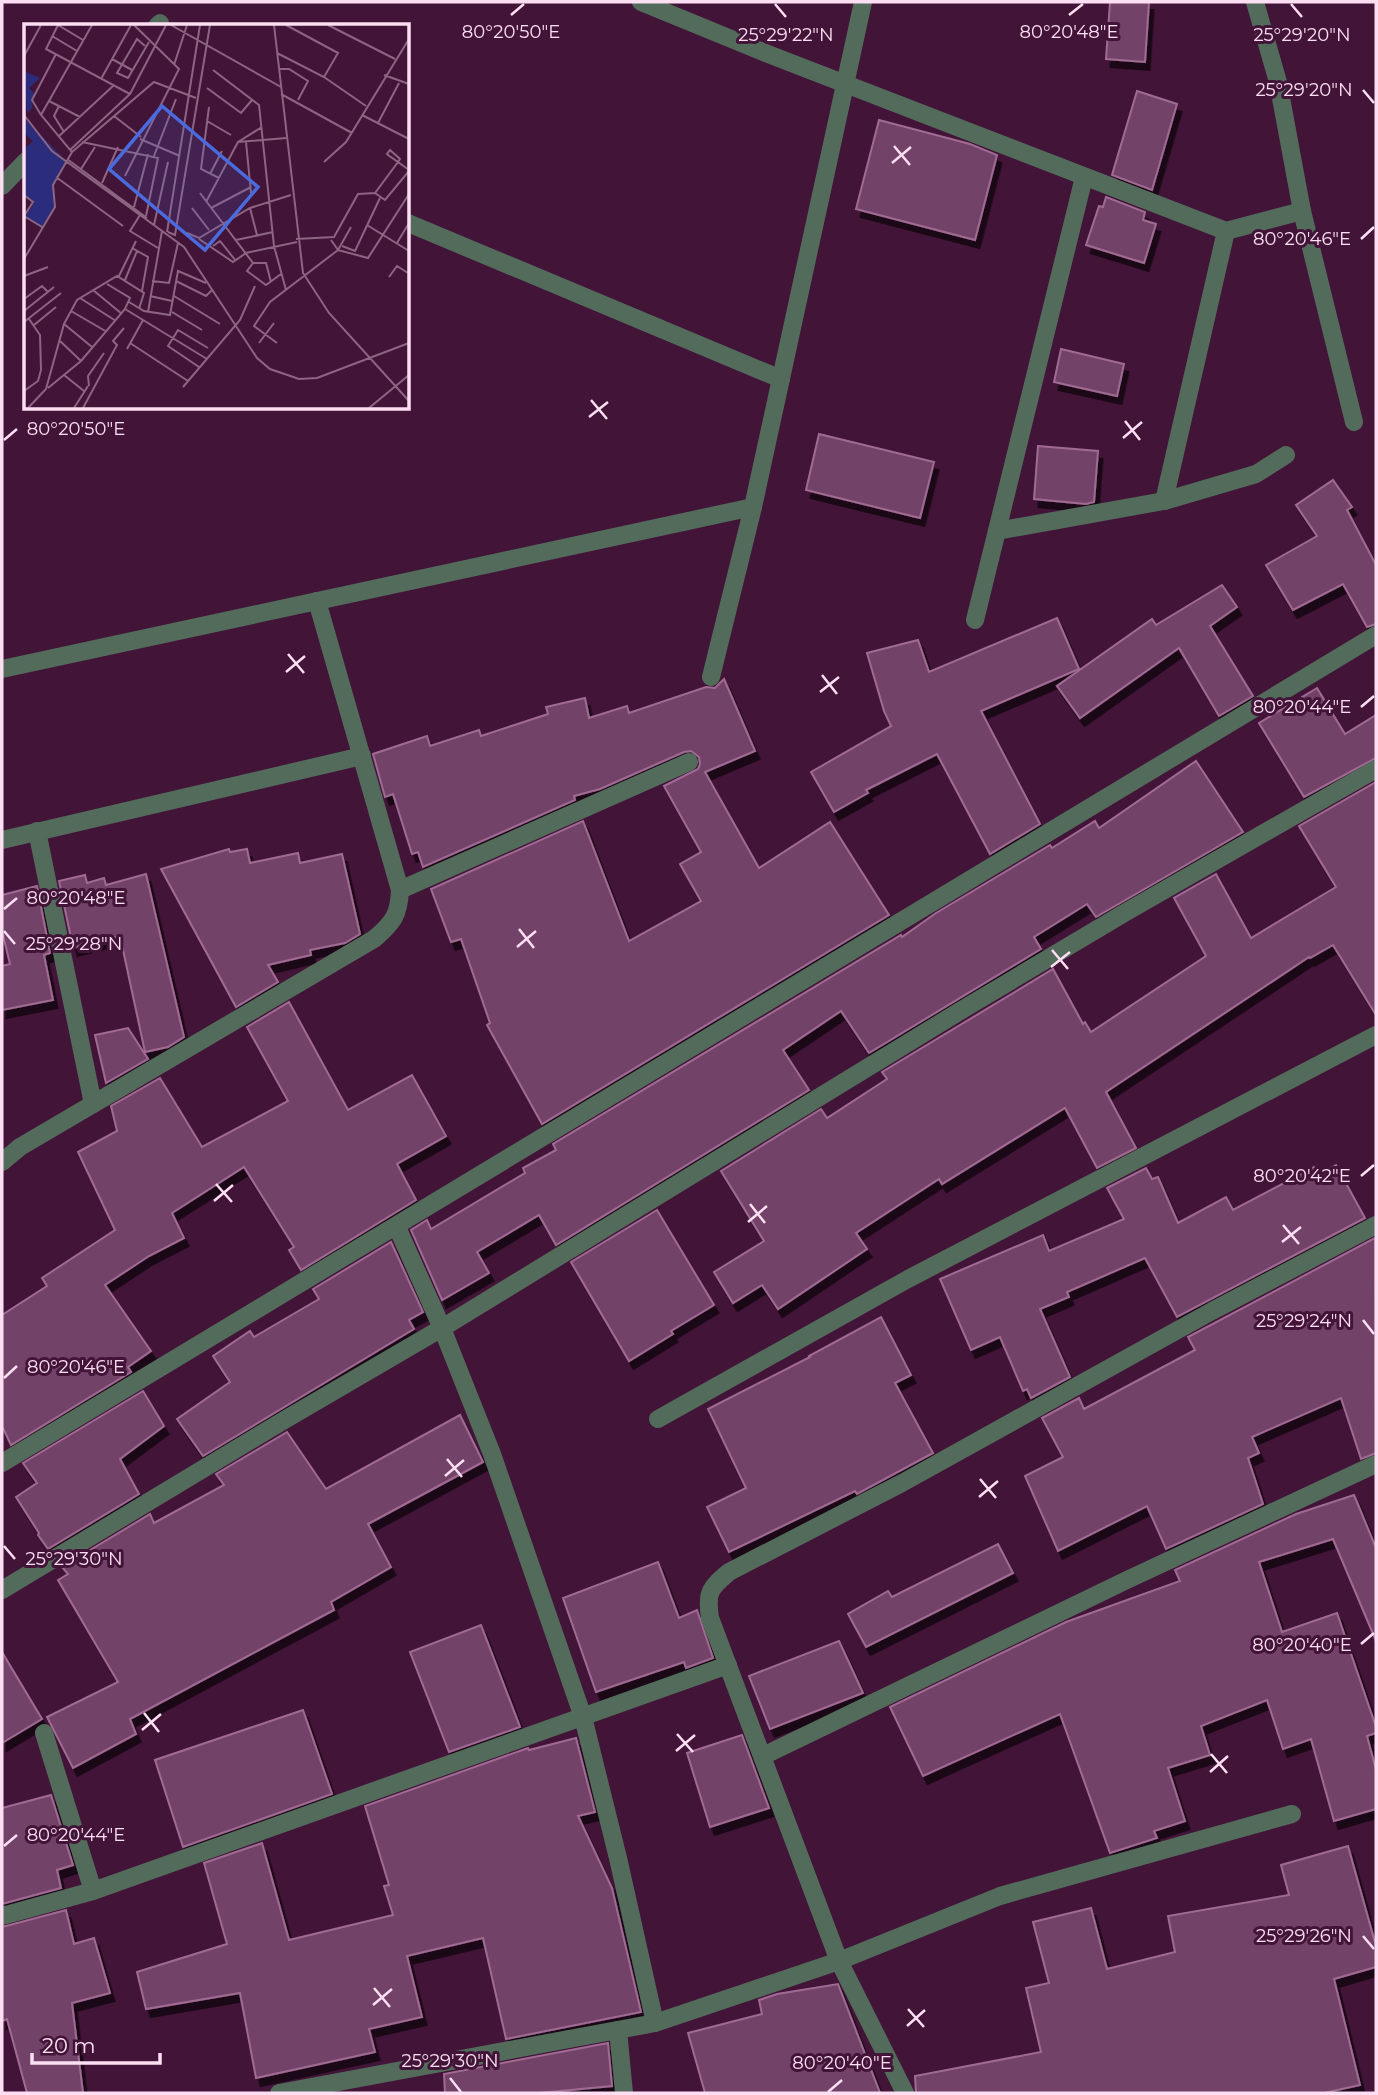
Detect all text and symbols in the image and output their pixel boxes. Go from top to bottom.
text: 80°20'50"E [462,21,560,43]
text: 80°20'48"E [1019,21,1119,43]
inset map [24,24,410,410]
text: 25°29'22"N [738,24,834,46]
text: 25°29'20"N [1253,24,1351,46]
text: 25°29'20"N [1255,79,1353,101]
text: 80°20'46"E [1253,228,1351,250]
text: 80°20'50"E [27,418,125,440]
text: 80°20'44"E [1253,696,1351,718]
text: 80°20'48"E [26,887,126,909]
text: 25°29'28"N [26,933,122,955]
text: 80°20'42"E [1253,1165,1351,1187]
text: 25°29'24"N [1256,1310,1352,1332]
text: 80°20'46"E [27,1356,125,1378]
text: 25°29'30"N [25,1548,123,1570]
text: 80°20'40"E [1252,1634,1352,1656]
text: 80°20'44"E [27,1824,125,1846]
text: 25°29'26"N [1256,1925,1352,1947]
scale bar [32,2022,159,2066]
text: 20 m [42,2033,96,2058]
text: 25°29'30"N [401,2050,499,2072]
text: 80°20'40"E [792,2052,892,2074]

